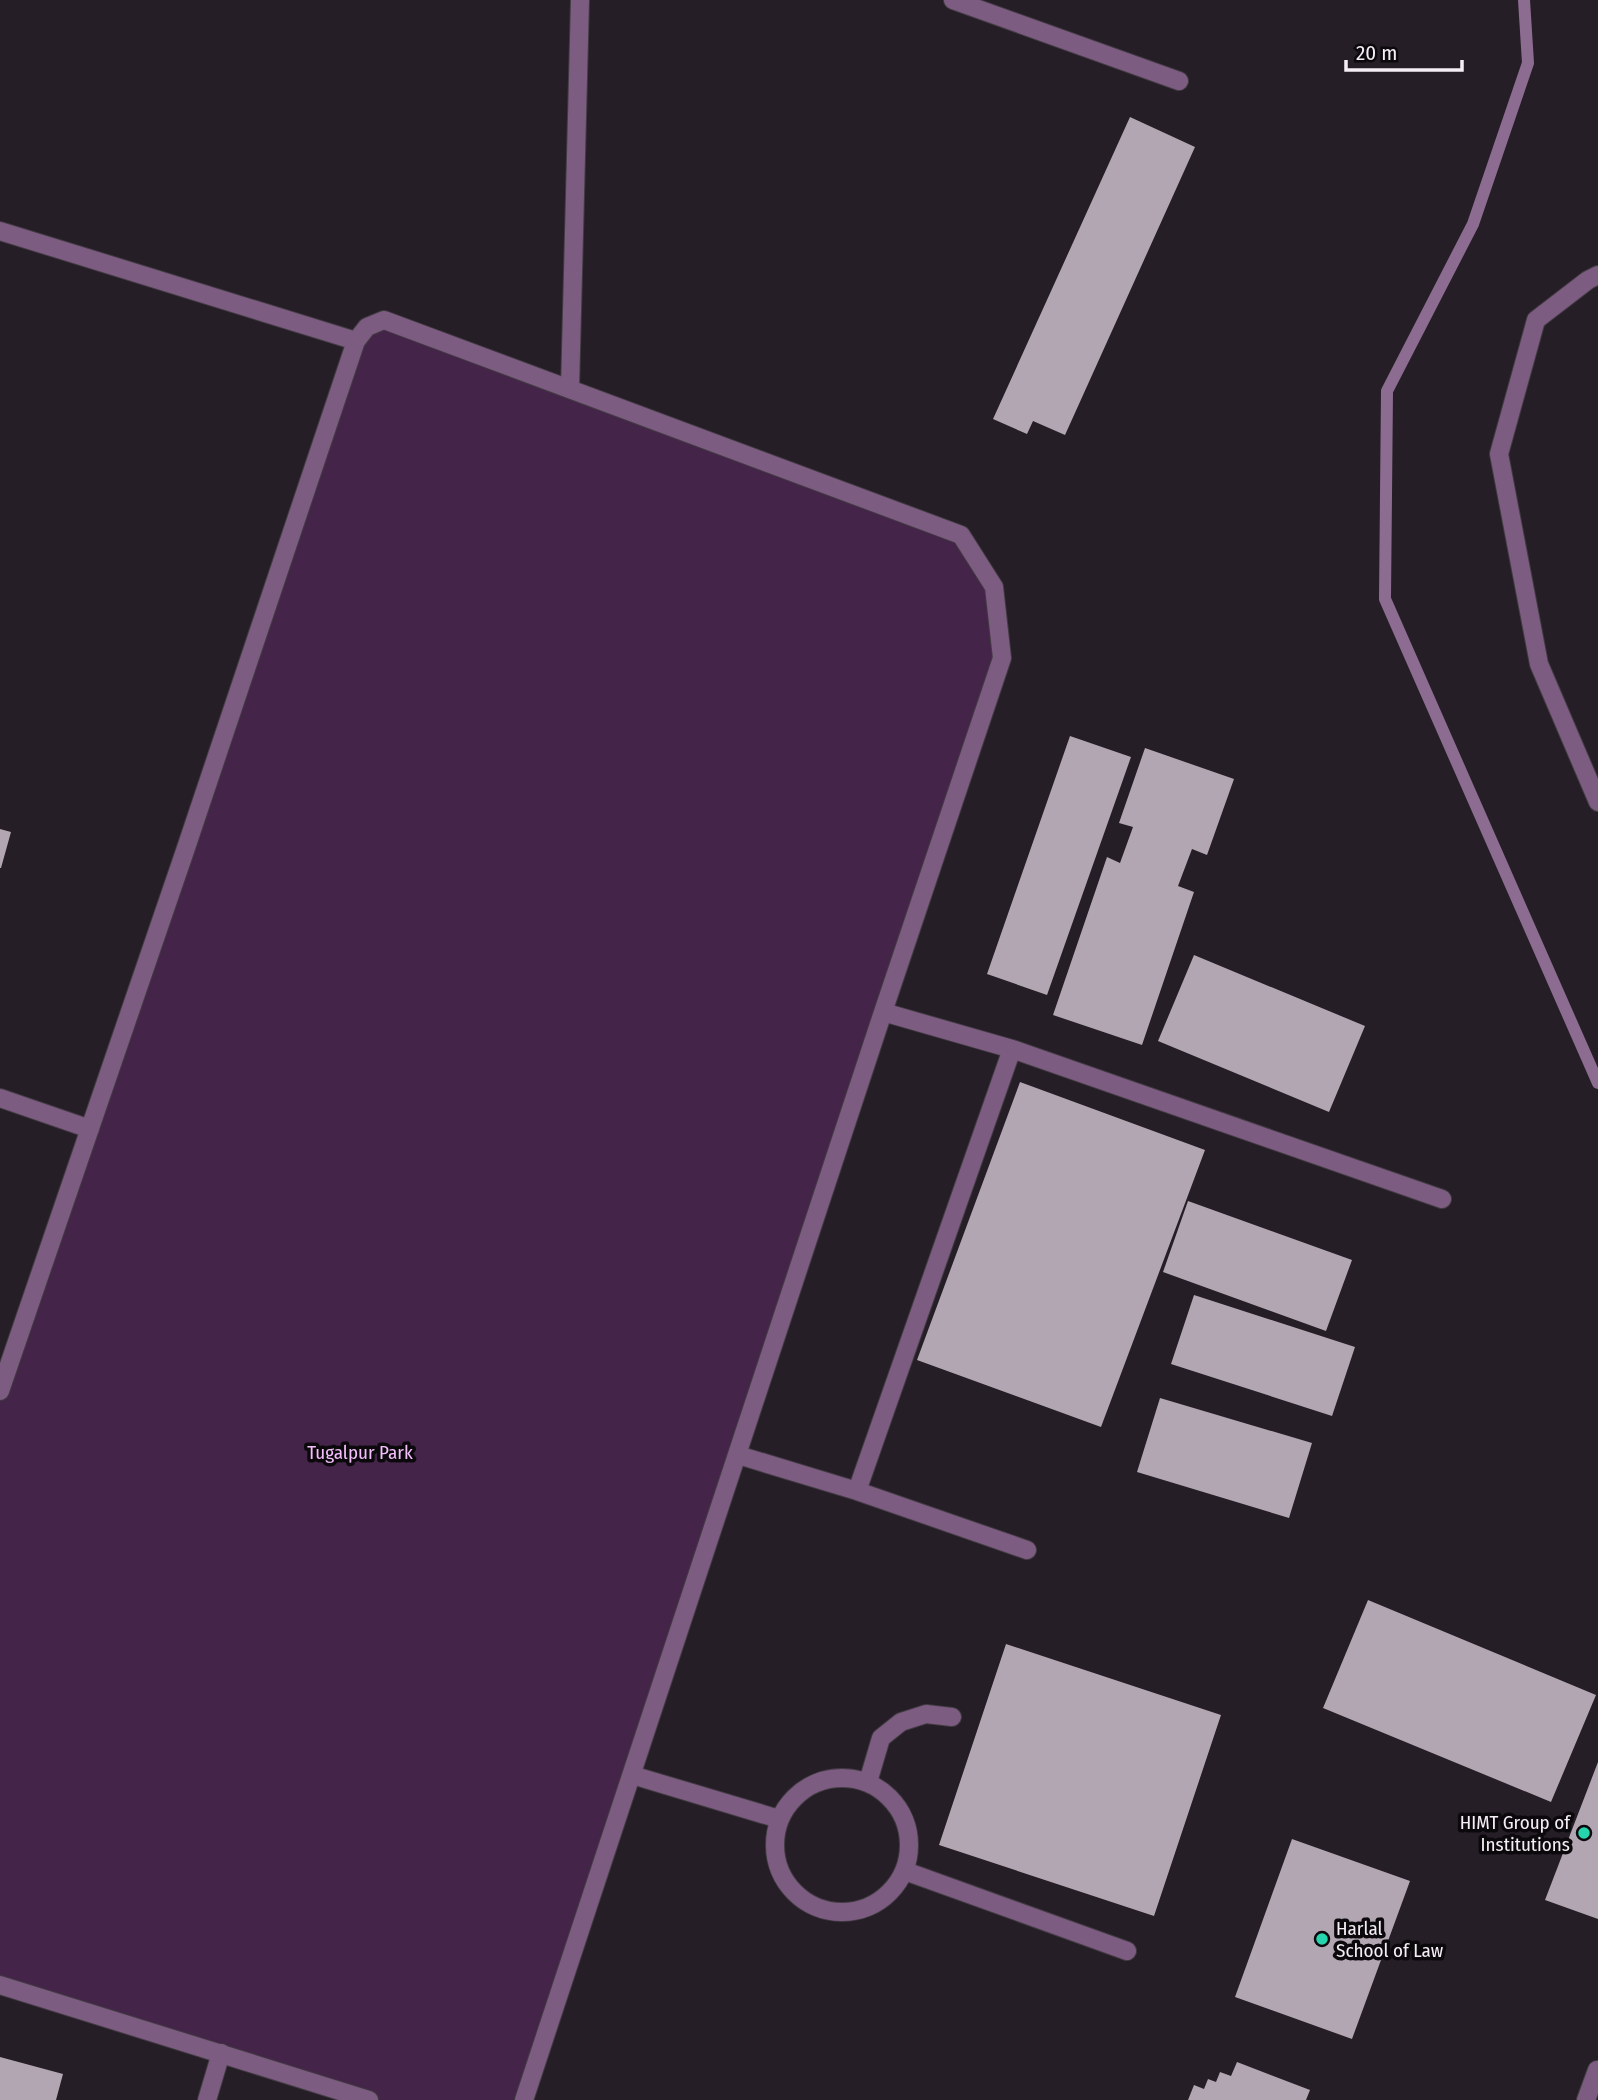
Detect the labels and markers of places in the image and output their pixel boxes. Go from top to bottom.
place label: HIMT Group of Institutions [1460,1811,1571,1856]
marker: HIMT Group of Institutions [1576,1825,1592,1841]
place label: Harlal School of Law [1336,1917,1444,1962]
marker: Harlal School of Law [1314,1931,1330,1947]

